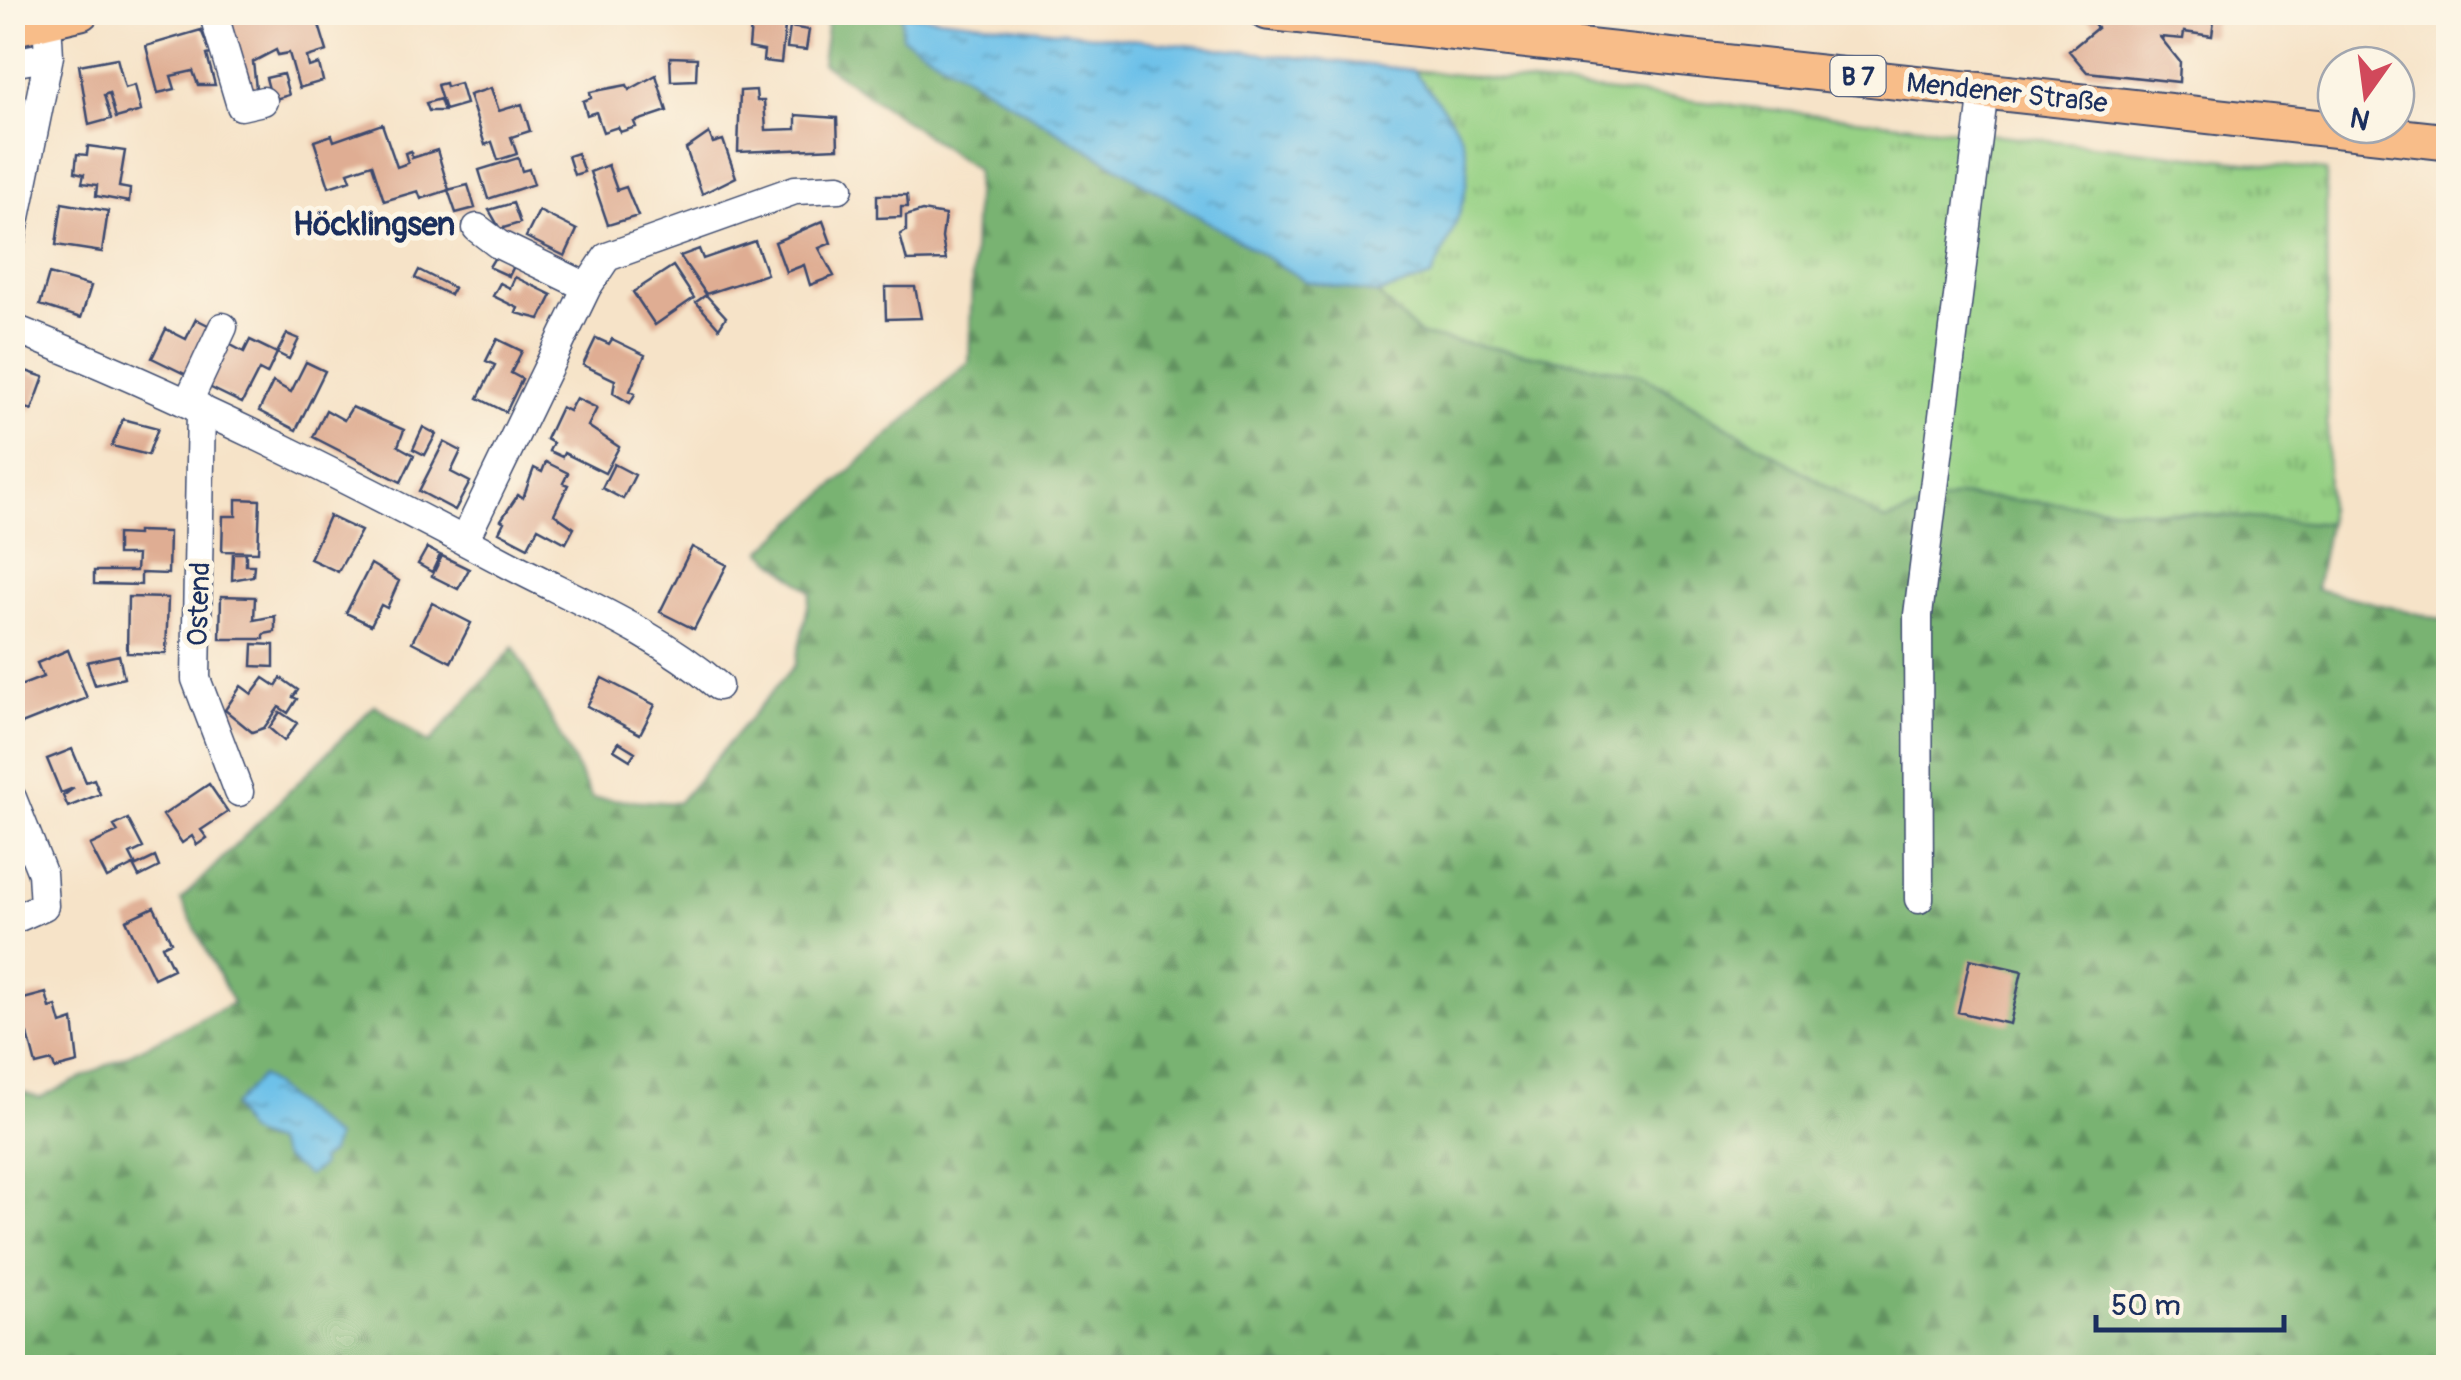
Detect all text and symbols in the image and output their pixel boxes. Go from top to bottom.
north arrow [2316,45,2416,145]
road number: B 7 [1830,56,1886,96]
street label: Mendener Straße [1905,66,2109,121]
text: N [2347,99,2374,137]
district label: Höcklingsen [293,205,455,245]
street label: Ostend [181,561,218,647]
scale bar [2096,1270,2284,1332]
text: 50 m [2111,1287,2181,1324]

